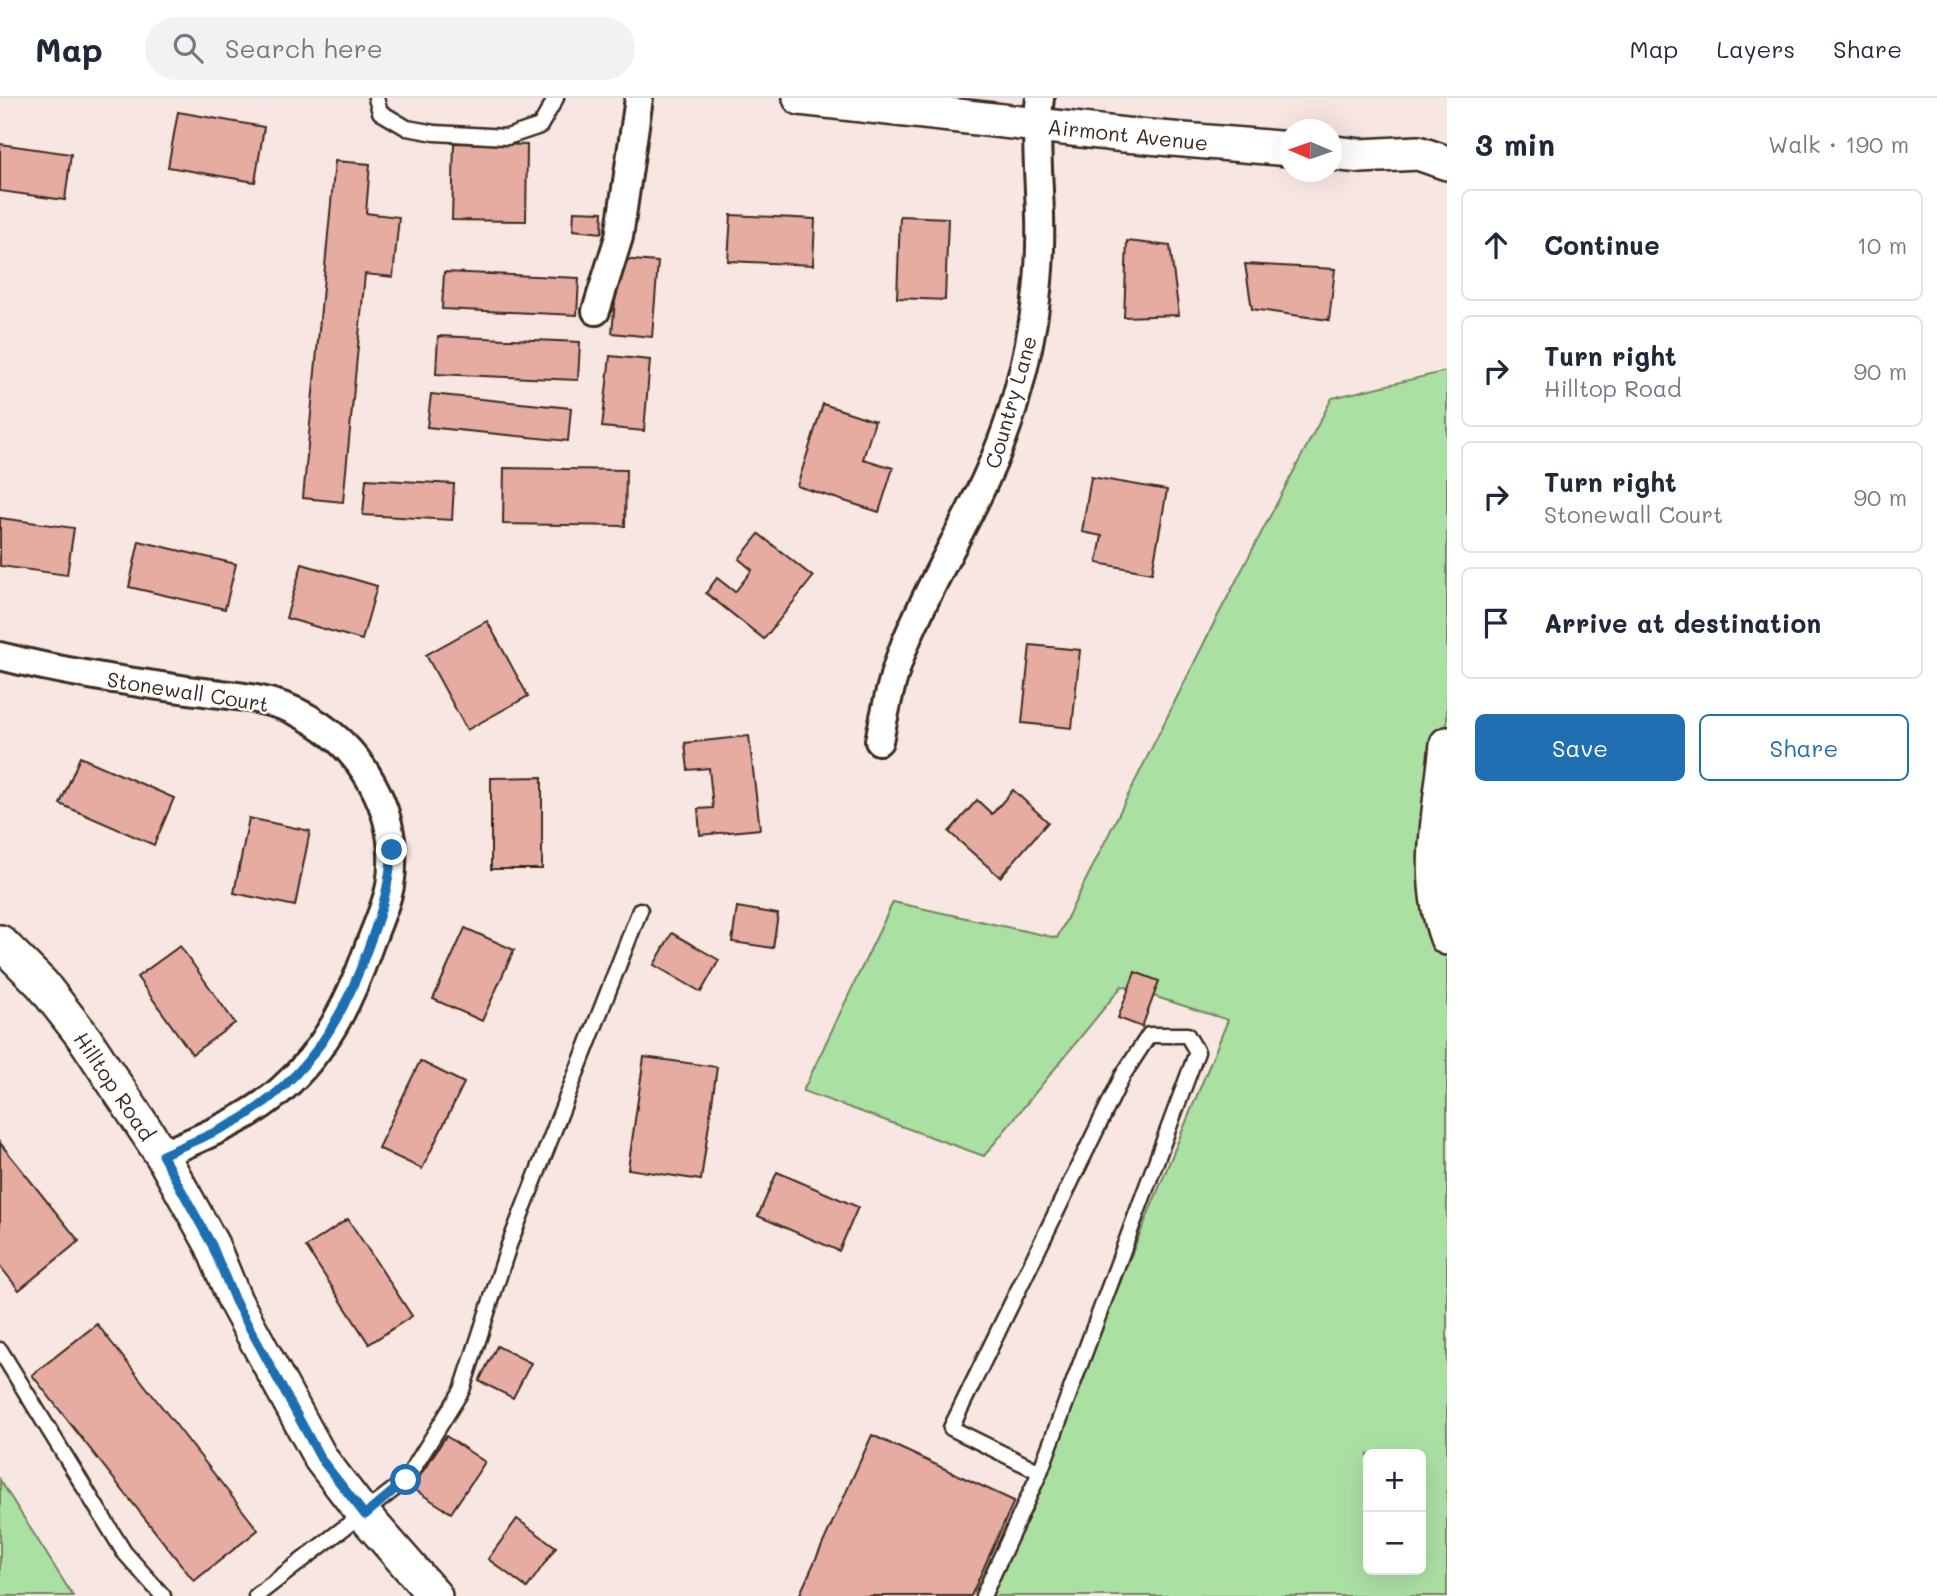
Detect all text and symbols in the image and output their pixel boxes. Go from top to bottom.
search box [145,17,635,80]
text: Map [35,27,103,70]
icon: search [169,29,207,67]
text: Search here [225,31,383,65]
text: Map [1630,33,1678,64]
text: Layers [1716,33,1795,64]
text: Share [1833,33,1902,64]
street label: Airmont Avenue [1047,112,1209,156]
north arrow [1279,119,1342,182]
text: 3 min [1475,124,1555,164]
text: Walk · 190 m [1768,129,1909,159]
icon: ahead [1477,226,1515,264]
text: Continue [1544,228,1660,262]
text: 10 m [1857,230,1907,260]
street label: Country Lane [978,333,1042,471]
text: Turn right [1544,339,1677,373]
icon: right [1477,352,1515,390]
text: 90 m [1854,356,1907,386]
text: Hilltop Road [1544,373,1682,403]
text: Turn right [1544,465,1677,499]
icon: right [1477,478,1515,516]
text: 90 m [1854,482,1907,512]
text: Stonewall Court [1544,499,1723,529]
icon: arrive [1477,604,1515,642]
text: Arrive at destination [1544,606,1821,640]
street label: Stonewall Court [105,665,271,717]
button: Save [1475,714,1685,781]
button: Share [1699,714,1909,781]
route end [376,834,407,865]
street label: Hilltop Road [69,1026,161,1146]
map controls [1363,1449,1426,1575]
button: + [1363,1449,1426,1512]
route start [390,1464,421,1495]
button: − [1363,1512,1426,1575]

